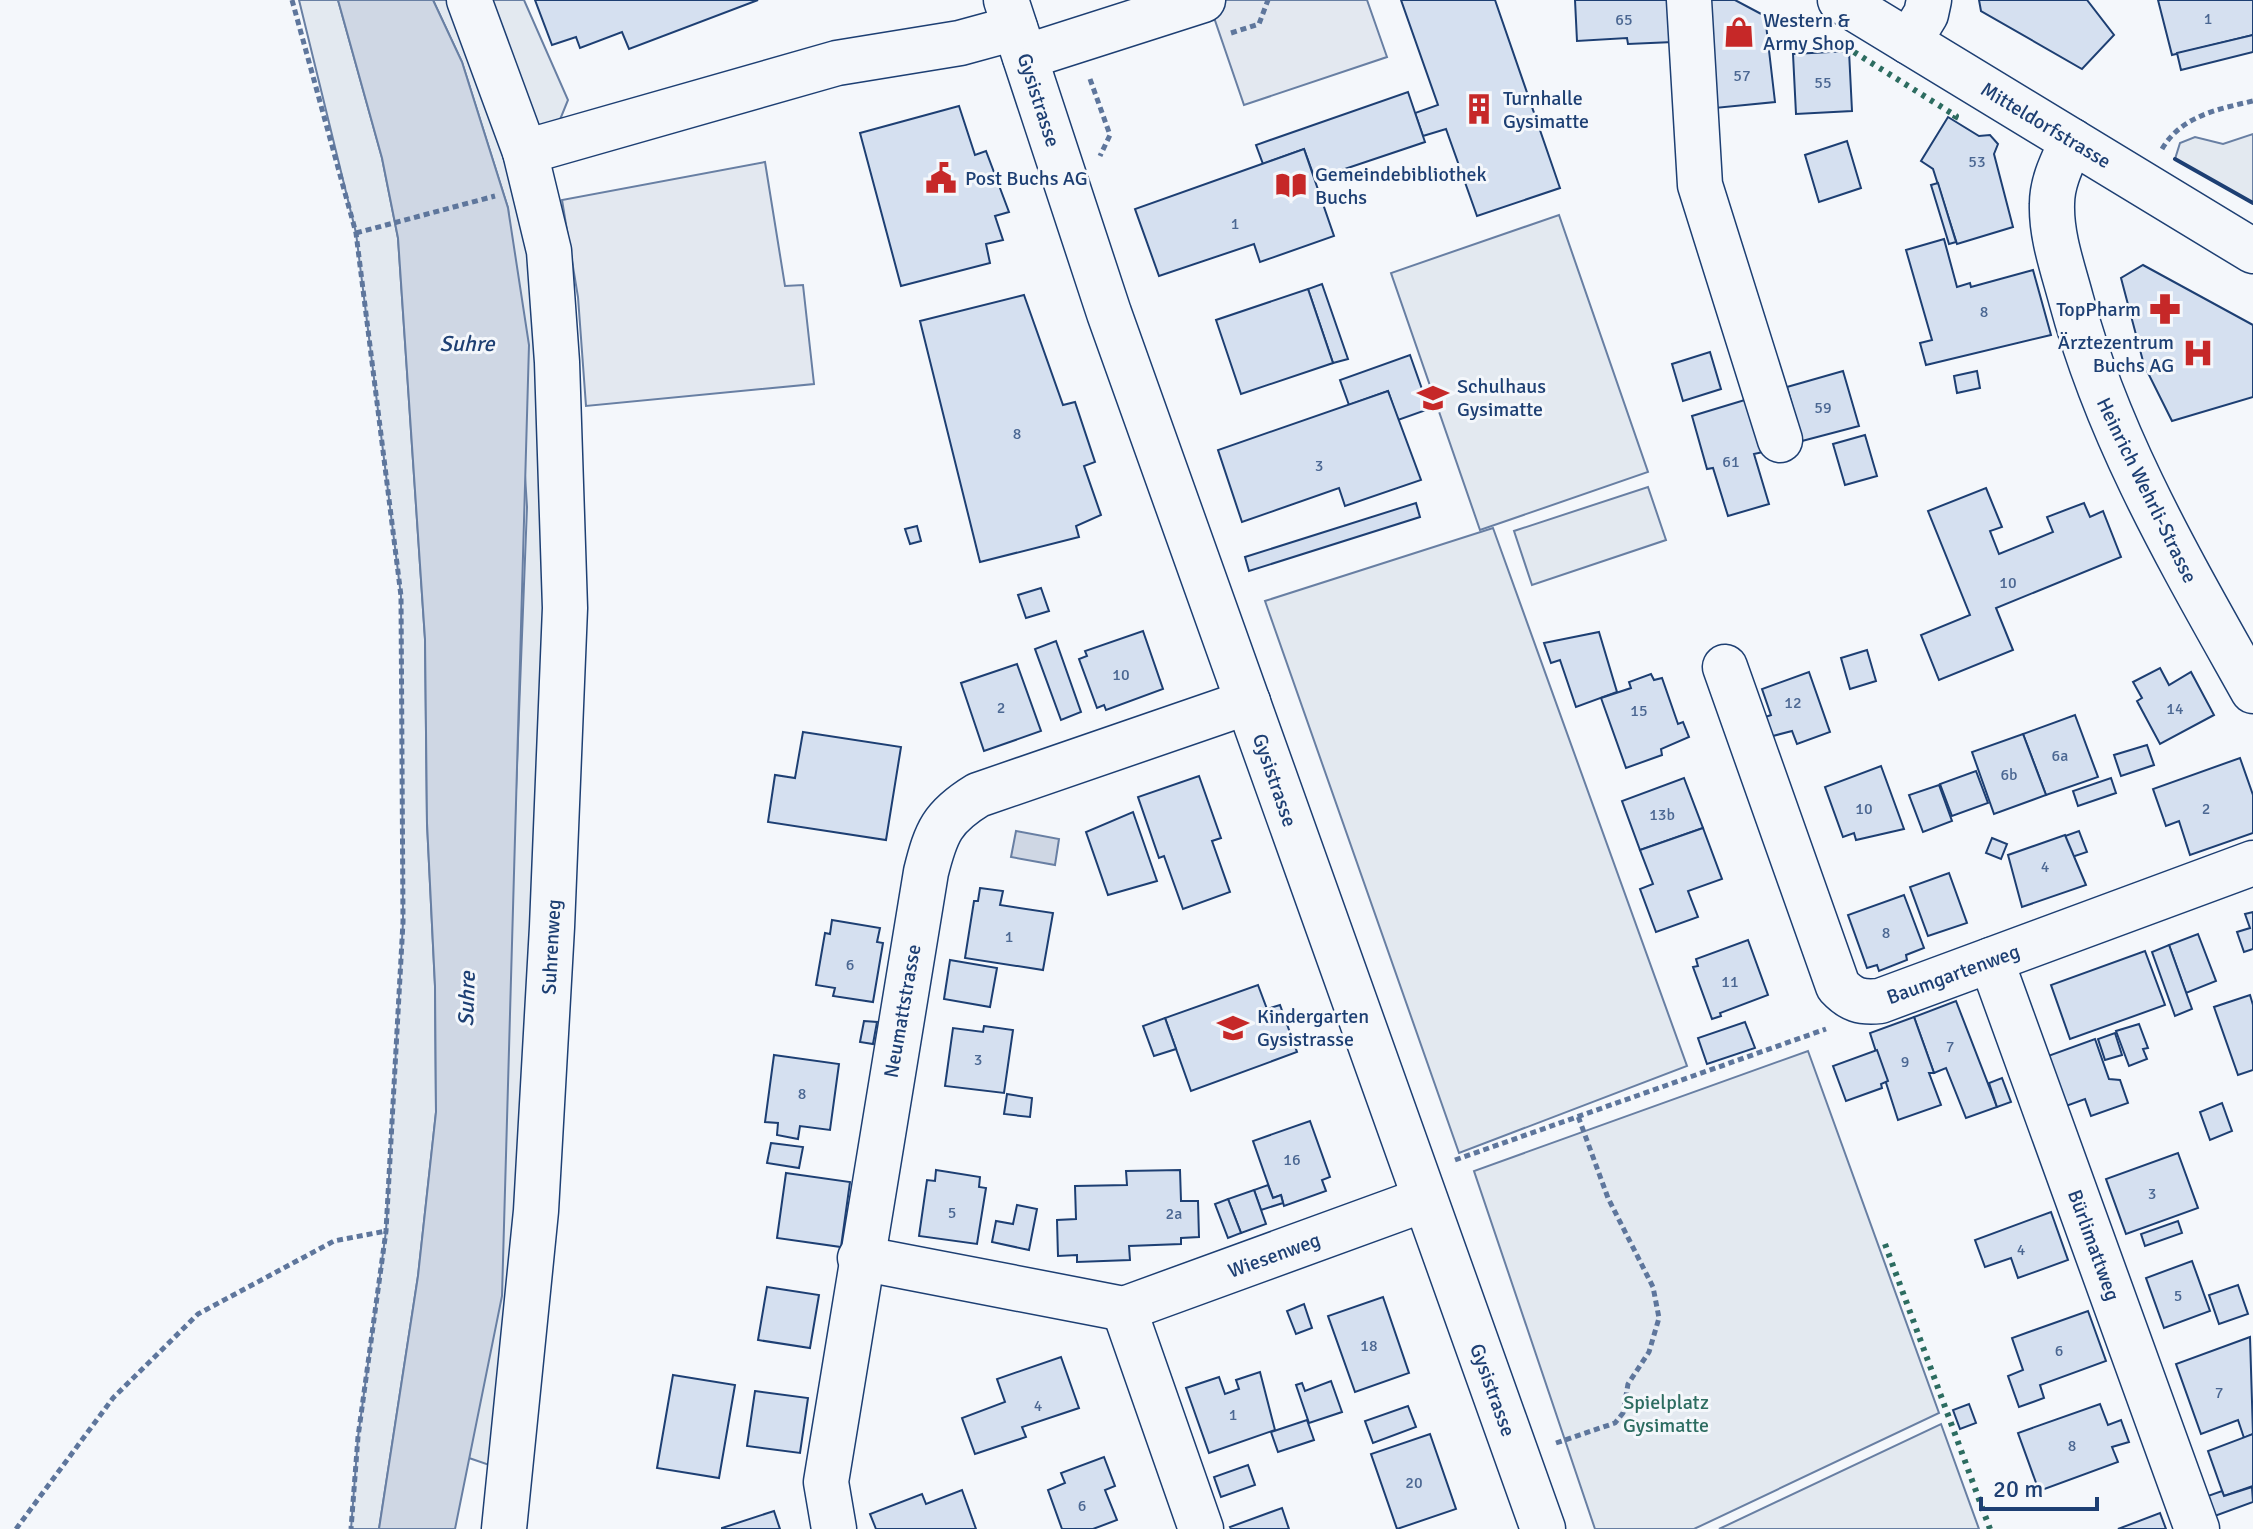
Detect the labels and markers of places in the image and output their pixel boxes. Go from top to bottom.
place label: Western & Army Shop [1763,8,1855,56]
shop icon: Western & Army Shop [1722,15,1756,49]
place label: Turnhalle Gysimatte [1503,86,1589,134]
building icon: Turnhalle Gysimatte [1462,92,1496,126]
public building icon: Post Buchs AG [924,161,958,195]
place label: Gemeindebibliothek Buchs [1315,162,1487,210]
place label: Post Buchs AG [965,166,1088,191]
library icon: Gemeindebibliothek Buchs [1274,168,1308,202]
pharmacy icon: TopPharm [2148,292,2182,326]
place label: TopPharm [2056,297,2141,322]
place label: Ärztezentrum Buchs AG [2058,330,2174,378]
hospital icon: Ärztezentrum Buchs AG [2181,336,2215,370]
place label: Schulhaus Gysimatte [1457,374,1546,422]
school or university icon: Schulhaus Gysimatte [1416,381,1450,415]
place label: Kindergarten Gysistrasse [1257,1004,1369,1052]
school or university icon: Kindergarten Gysistrasse [1216,1011,1250,1045]

